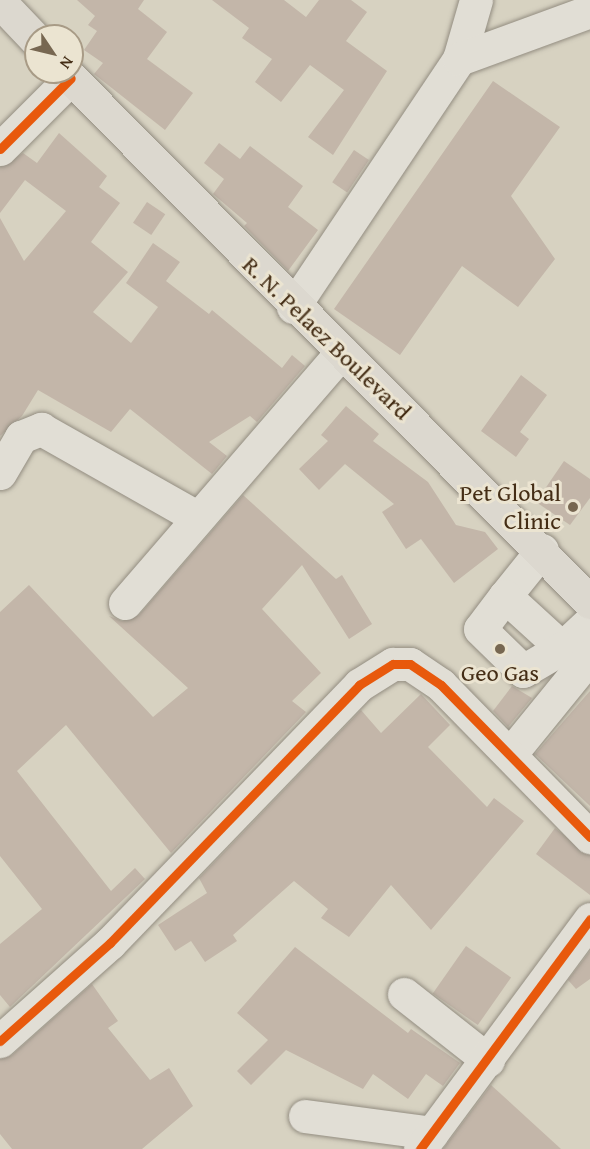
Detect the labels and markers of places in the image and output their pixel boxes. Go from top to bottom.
place label: Pet Global Clinic [459,479,561,535]
marker: Pet Global Clinic [566,500,580,514]
marker: Geo Gas [493,642,507,656]
place label: Geo Gas [461,659,539,687]

